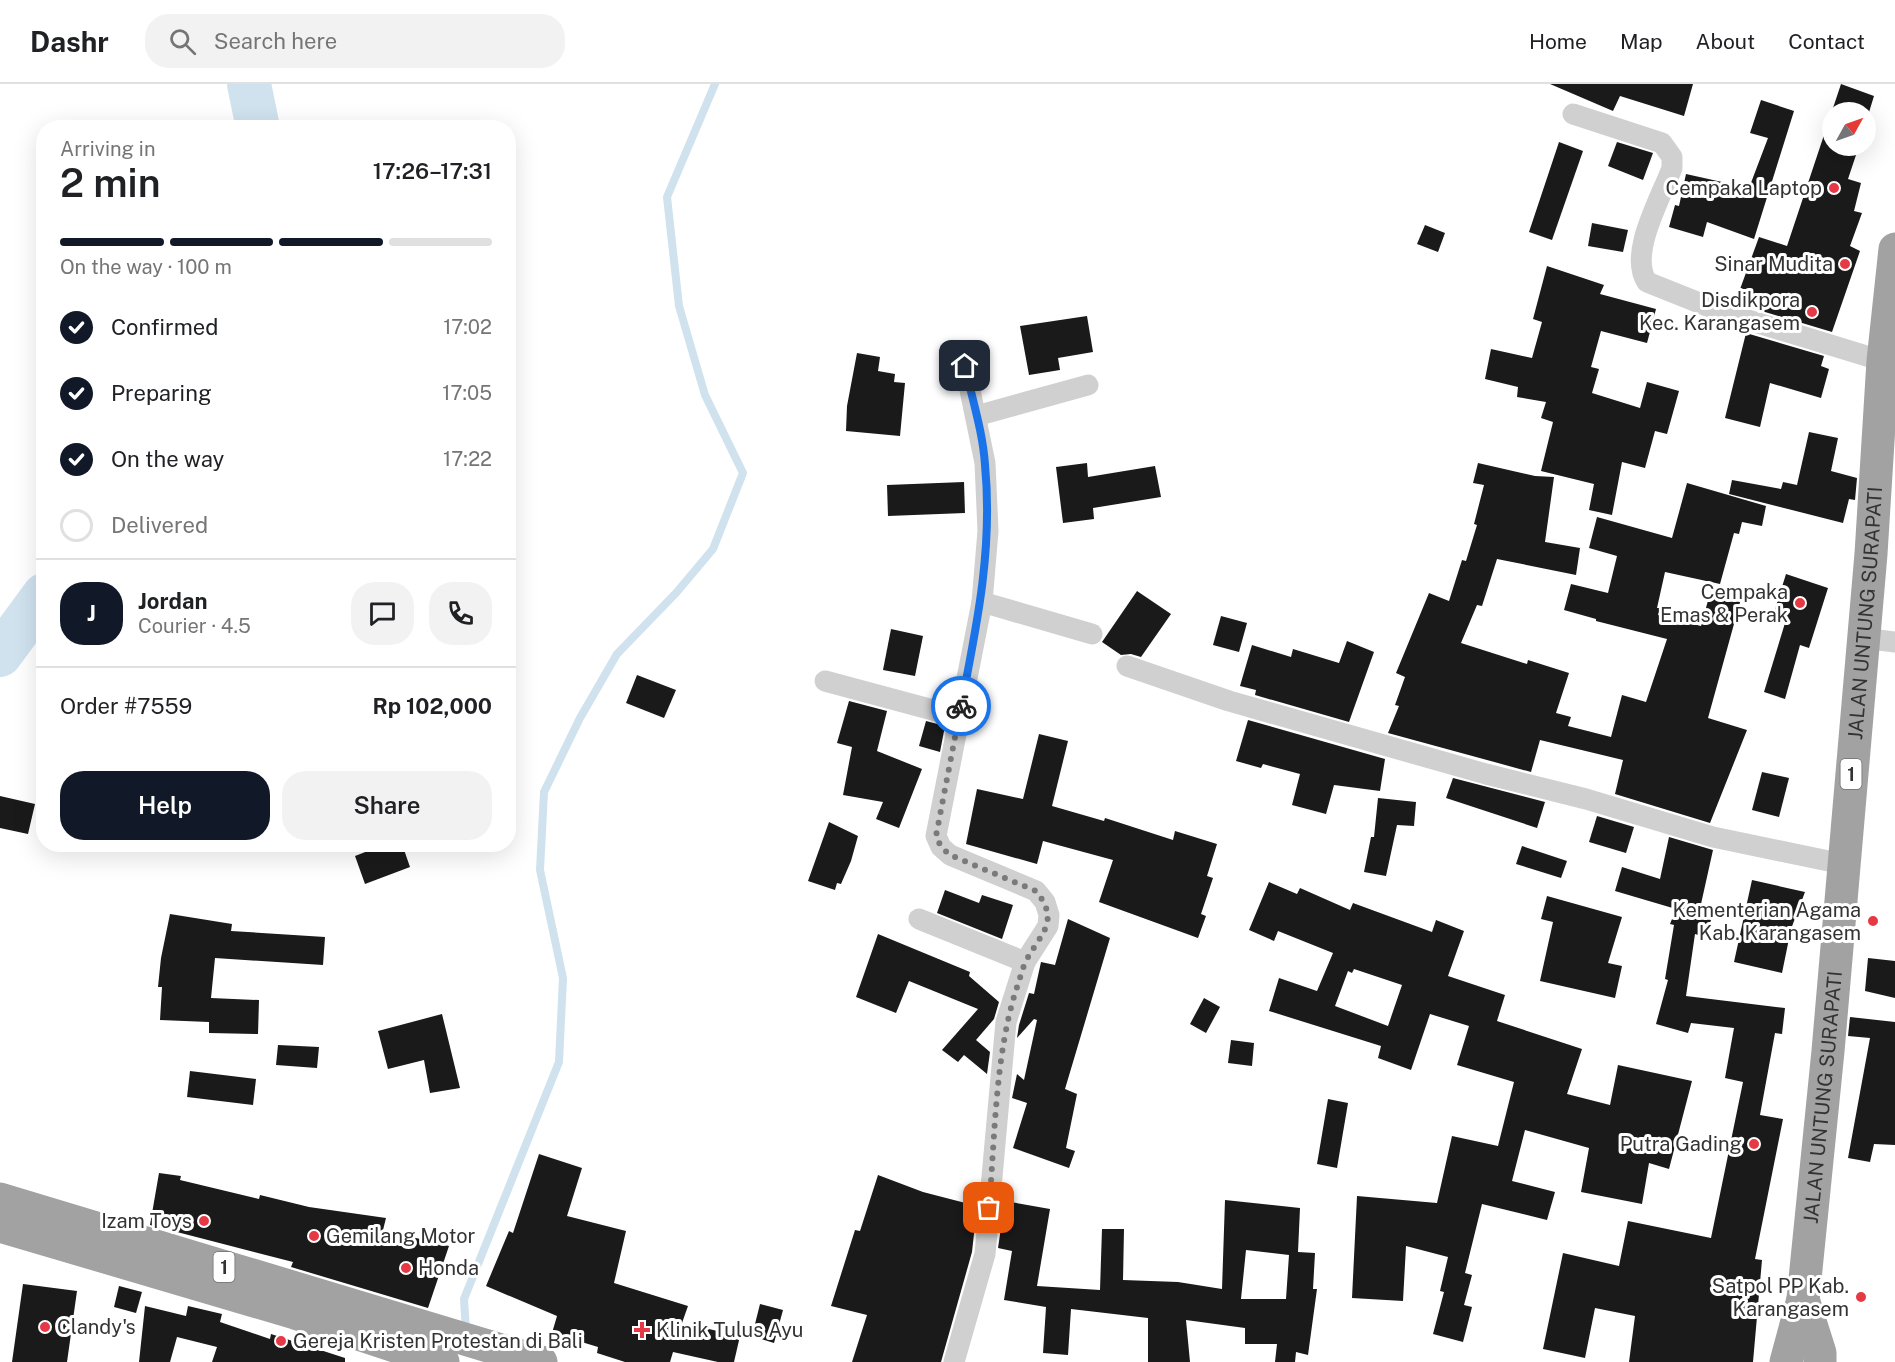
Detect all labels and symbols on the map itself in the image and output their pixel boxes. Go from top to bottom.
north arrow [1822,102,1876,156]
place label: Cempaka Laptop [1665,176,1822,200]
marker: Cempaka Laptop [1827,181,1841,195]
place label: Sinar Mudita [1714,252,1833,276]
marker: Sinar Mudita [1838,257,1852,271]
place label: Disdikpora Kec. Karangasem [1639,288,1800,335]
marker: Disdikpora Kec. Karangasem [1805,305,1819,319]
pin [939,340,990,391]
street label: JALAN UNTUNG SURAPATI [1843,486,1887,741]
place label: Cempaka Emas & Perak [1660,580,1788,627]
marker: Cempaka Emas & Perak [1793,596,1807,610]
courier [931,676,991,736]
road number: 1 [1840,759,1862,789]
place label: Kementerian Agama Kab. Karangasem [1672,898,1861,945]
marker: Kementerian Agama Kab. Karangasem [1866,914,1880,928]
street label: JALAN UNTUNG SURAPATI [1799,970,1847,1225]
place label: Putra Gading [1620,1132,1742,1156]
marker: Putra Gading [1747,1137,1761,1151]
pin [963,1182,1014,1233]
place label: Izam Toys [101,1209,192,1233]
marker: Izam Toys [197,1214,211,1228]
place label: Gemilang Motor [326,1224,475,1248]
marker: Gemilang Motor [307,1229,321,1243]
road number: 1 [214,1252,234,1282]
place label: Honda [418,1256,479,1280]
marker: Honda [399,1261,413,1275]
place label: Satpol PP Kab. Karangasem [1712,1274,1849,1321]
marker: Satpol PP Kab. Karangasem [1854,1290,1868,1304]
place label: Clandy's [57,1315,136,1339]
place label: Klinik Tulus Ayu [656,1318,803,1342]
marker: Clandy's [38,1320,52,1334]
marker: Klinik Tulus Ayu [633,1321,651,1339]
place label: Gereja Kristen Protestan di Bali [293,1329,583,1353]
marker: Gereja Kristen Protestan di Bali [274,1334,288,1348]

